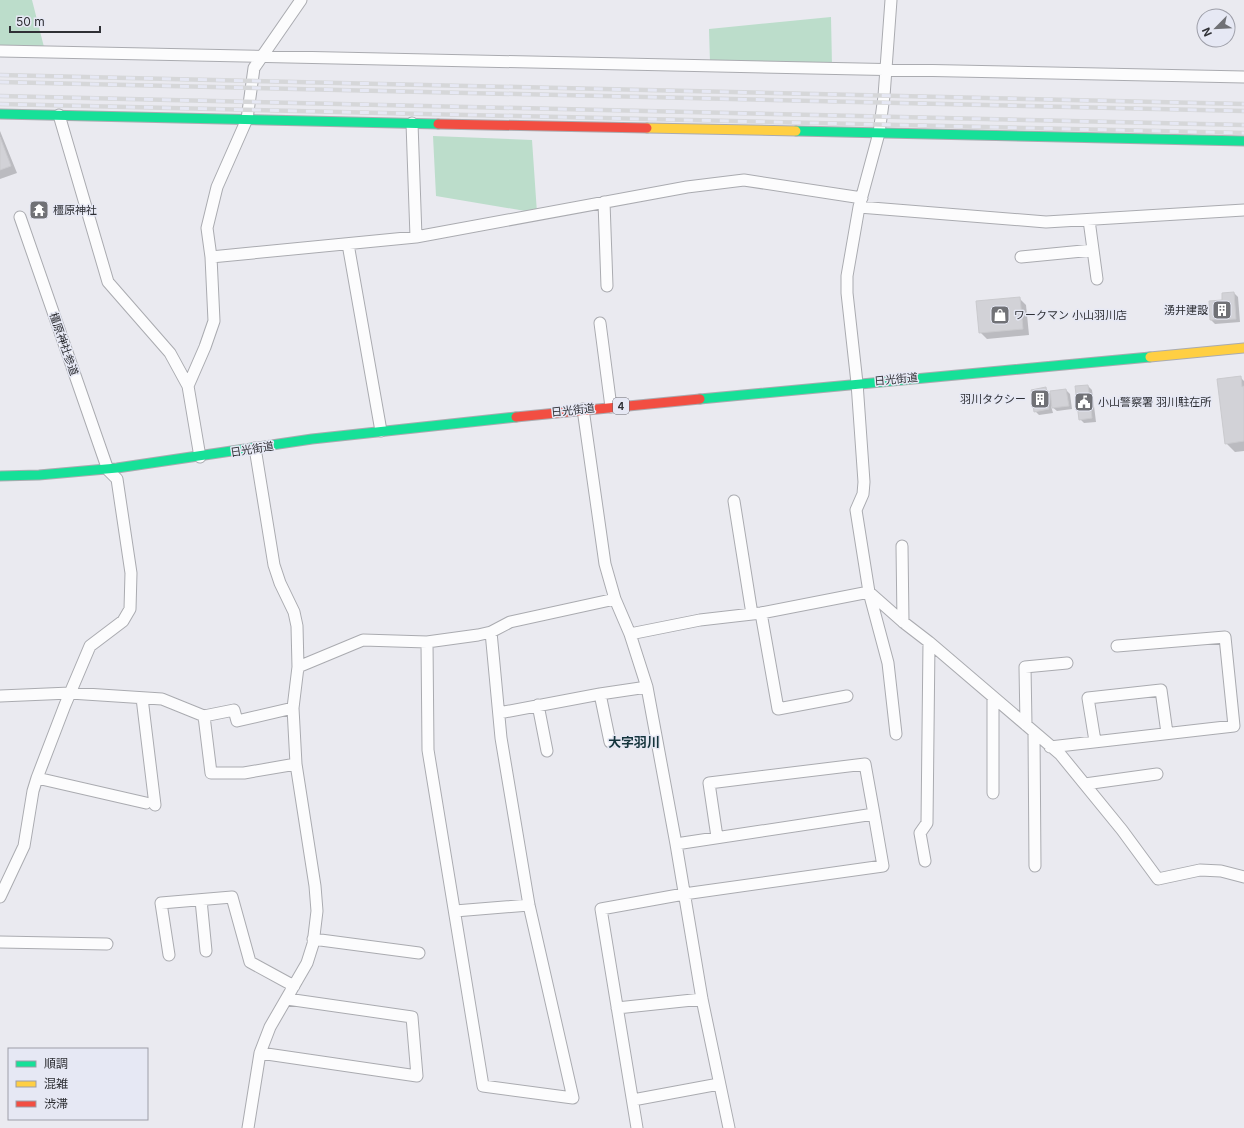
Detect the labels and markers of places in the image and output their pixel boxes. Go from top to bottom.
temple icon: 橿原神社 [28,199,50,221]
place label: 橿原神社 [53,203,97,217]
building icon: 湧井建設 [1211,299,1233,321]
place label: 湧井建設 [1164,303,1208,317]
shop icon: ワークマン 小山羽川店 [989,304,1011,326]
place label: ワークマン 小山羽川店 [1014,308,1127,322]
building icon: 羽川タクシー [1029,388,1051,410]
public building icon: 小山警察署 羽川駐在所 [1073,391,1095,413]
place label: 羽川タクシー [960,392,1026,406]
place label: 小山警察署 羽川駐在所 [1098,395,1212,409]

